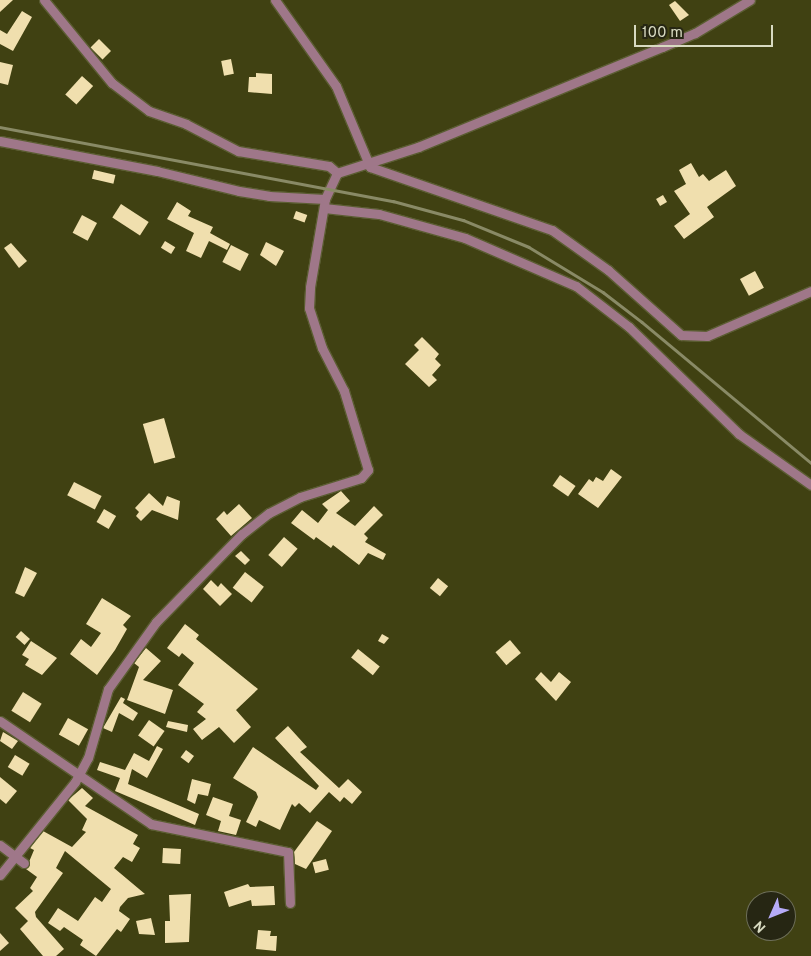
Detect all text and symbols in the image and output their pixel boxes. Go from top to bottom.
scale bar [636,15,775,47]
text: 100 m [642,24,683,43]
north arrow [746,891,796,941]
text: N [751,917,770,936]

